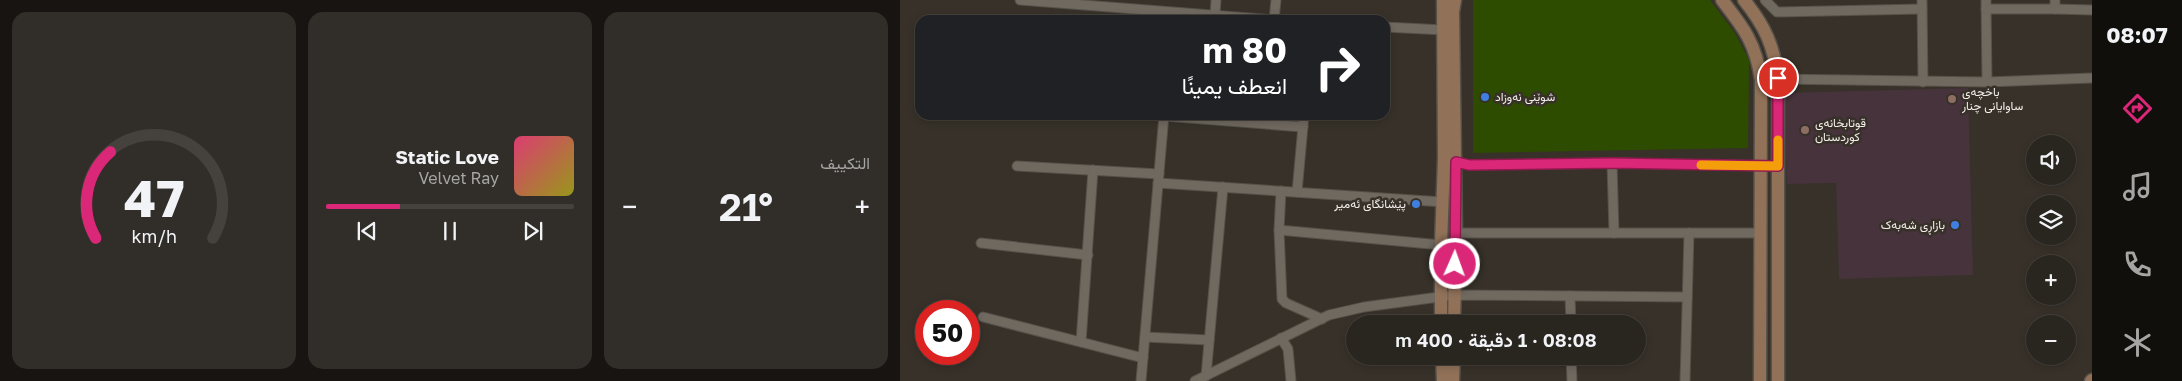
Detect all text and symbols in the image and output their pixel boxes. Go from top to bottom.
text: 08:07 [2106,21,2168,48]
text: 80 m [1202,29,1287,71]
icon: right [1305,35,1370,100]
pin [1757,57,1799,99]
icon: arrive [1764,64,1792,92]
text: انعطف يمينًا [1182,72,1287,99]
place label: باخچەی ساوایانی چنار [1961,84,2023,114]
place label: شوێنی نەوزاد [1495,89,1555,105]
marker: شوێنی نەوزاد [1479,91,1491,103]
icon: directions [2120,91,2155,126]
marker: باخچەی ساوایانی چنار [1946,93,1958,105]
place label: قوتابخانەی کوردستان [1815,115,1866,145]
marker: قوتابخانەی کوردستان [1799,124,1811,136]
map controls [2026,135,2076,365]
button: sound [2026,135,2076,185]
text: Static Love [395,145,499,168]
text: التكييف [820,153,870,173]
text: 47 [124,166,184,228]
text: Velvet Ray [418,168,499,188]
icon: music [2120,169,2155,204]
text: 21° [719,184,773,229]
text: − [622,190,637,223]
text: + [855,190,870,223]
button: layers [2026,195,2076,245]
place label: پێشانگای ئەمیر [1333,196,1406,212]
marker: پێشانگای ئەمیر [1410,198,1422,210]
icon: previous [353,217,381,245]
icon: pause [436,217,464,245]
icon: next [519,217,547,245]
place label: بازاڕی شەبەک [1881,217,1945,235]
marker: بازاڕی شەبەک [1949,219,1961,231]
text: km/h [131,225,177,247]
position arrow [1428,237,1480,289]
icon: phone [2120,247,2155,282]
button: + [2026,255,2076,305]
speed limit sign: 50 [915,300,980,365]
button: − [2026,315,2076,365]
icon: climate [2120,325,2155,360]
text: 08:08 · 1 دقيقة · 400 m [1395,328,1597,351]

